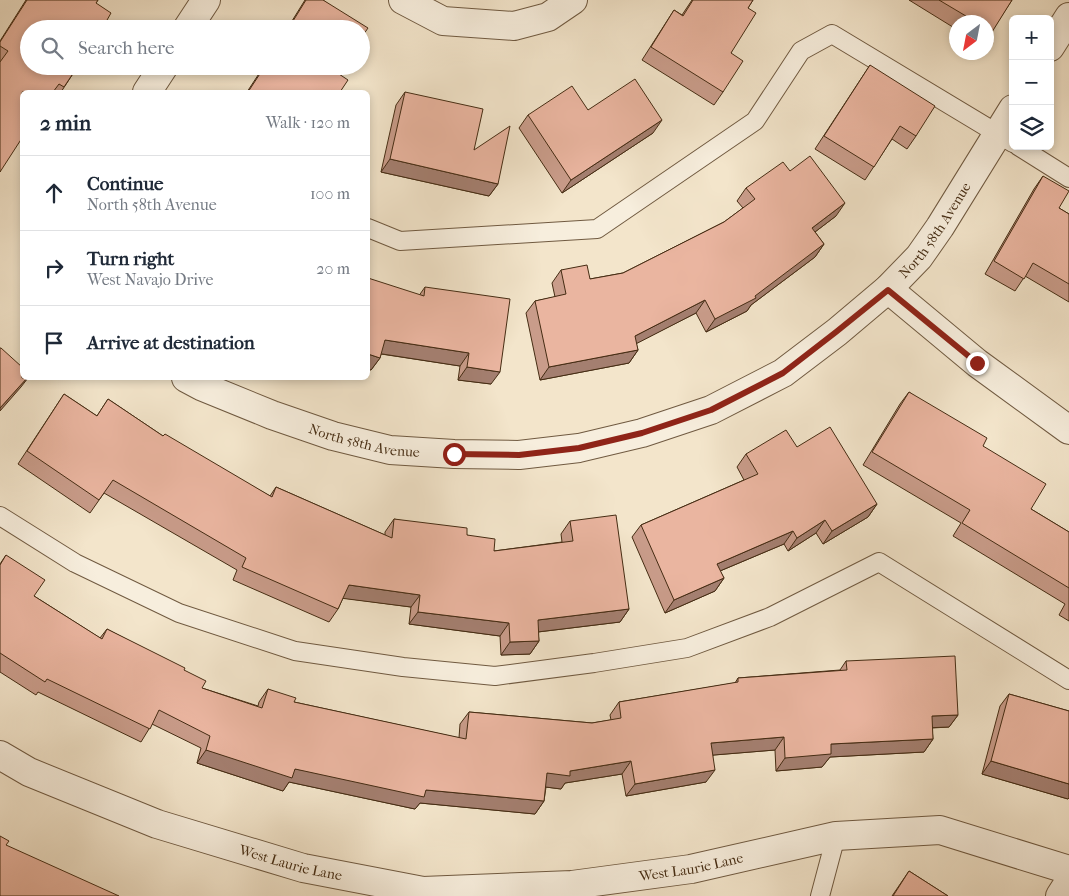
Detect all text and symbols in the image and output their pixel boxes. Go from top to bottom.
north arrow [949,15,994,60]
map controls [1009,15,1054,150]
button: + [1009,15,1054,60]
search box [20,20,370,75]
icon: search [38,34,66,62]
text: Search here [78,37,174,59]
button: − [1009,60,1054,105]
button: layers [1009,105,1054,150]
text: 2 min [40,111,91,135]
text: Walk · 120 m [266,113,350,132]
text: Continue [87,173,163,195]
icon: ahead [40,179,68,207]
street label: North 58th Avenue [895,179,974,281]
text: 100 m [310,184,350,203]
text: North 58th Avenue [87,195,217,214]
text: Turn right [87,248,174,270]
icon: right [40,254,68,282]
text: 20 m [316,259,350,278]
text: West Navajo Drive [87,270,213,289]
icon: arrive [40,329,68,357]
text: Arrive at destination [87,332,255,354]
route end [966,352,989,375]
street label: North 58th Avenue [307,420,420,460]
route start [443,443,466,466]
street label: West Laurie Lane [236,840,344,884]
street label: West Laurie Lane [637,849,745,885]

